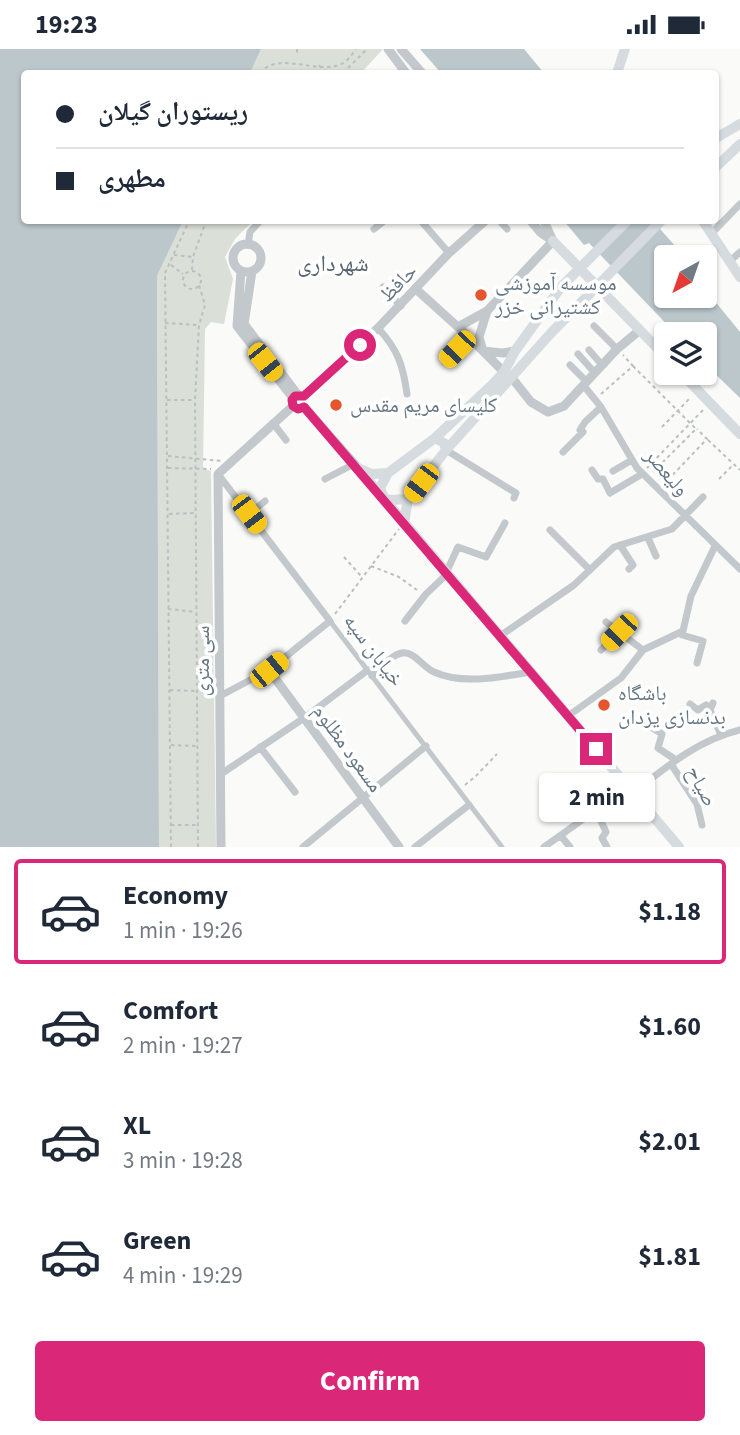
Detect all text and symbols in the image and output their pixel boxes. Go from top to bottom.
text: 19:23 [35,6,98,43]
text: ریستوران گیلان [98,93,248,130]
text: مطهری [98,160,166,197]
north arrow [654,245,718,308]
map controls [654,245,717,385]
district label: شهرداری [297,247,369,280]
street label: حافظ [372,257,424,309]
place label: موسسه آموزشی کشتیرانی خزر [494,268,617,322]
marker: موسسه آموزشی کشتیرانی خزر [473,287,489,303]
button: layers [654,322,717,385]
car [435,327,480,371]
route start [344,329,376,361]
car [244,339,287,385]
place label: کلیسای مریم مقدس [350,390,498,420]
marker: کلیسای مریم مقدس [328,397,344,413]
street label: ولیعصر [637,441,696,503]
car [400,460,443,506]
car [228,491,271,537]
street label: خیابان سپه [337,607,411,693]
car [597,610,642,654]
street label: سی متری [187,625,217,697]
car [247,649,292,691]
place label: باشگاه بدنسازی یزدان [618,678,726,732]
marker: باشگاه بدنسازی یزدان [596,697,612,713]
street label: مسعود مظلوم [306,698,390,798]
route end [580,733,612,765]
street label: صیاح [679,760,725,812]
callout: 2 min [538,773,654,823]
text: 2 min [569,781,625,814]
text: Economy [123,877,228,914]
icon: car [39,880,102,943]
text: $1.18 [638,893,701,930]
text: 1 min · 19:26 [123,914,243,947]
text: Comfort [123,992,218,1029]
icon: car [39,995,102,1058]
text: $1.60 [638,1008,701,1045]
text: 2 min · 19:27 [123,1029,243,1062]
text: XL [123,1107,151,1144]
icon: car [39,1110,102,1173]
text: $2.01 [638,1123,701,1160]
text: 3 min · 19:28 [123,1144,243,1177]
text: Green [123,1222,191,1259]
icon: car [39,1225,102,1288]
text: $1.81 [638,1238,701,1275]
text: 4 min · 19:29 [123,1259,243,1292]
button: Confirm [35,1341,705,1421]

